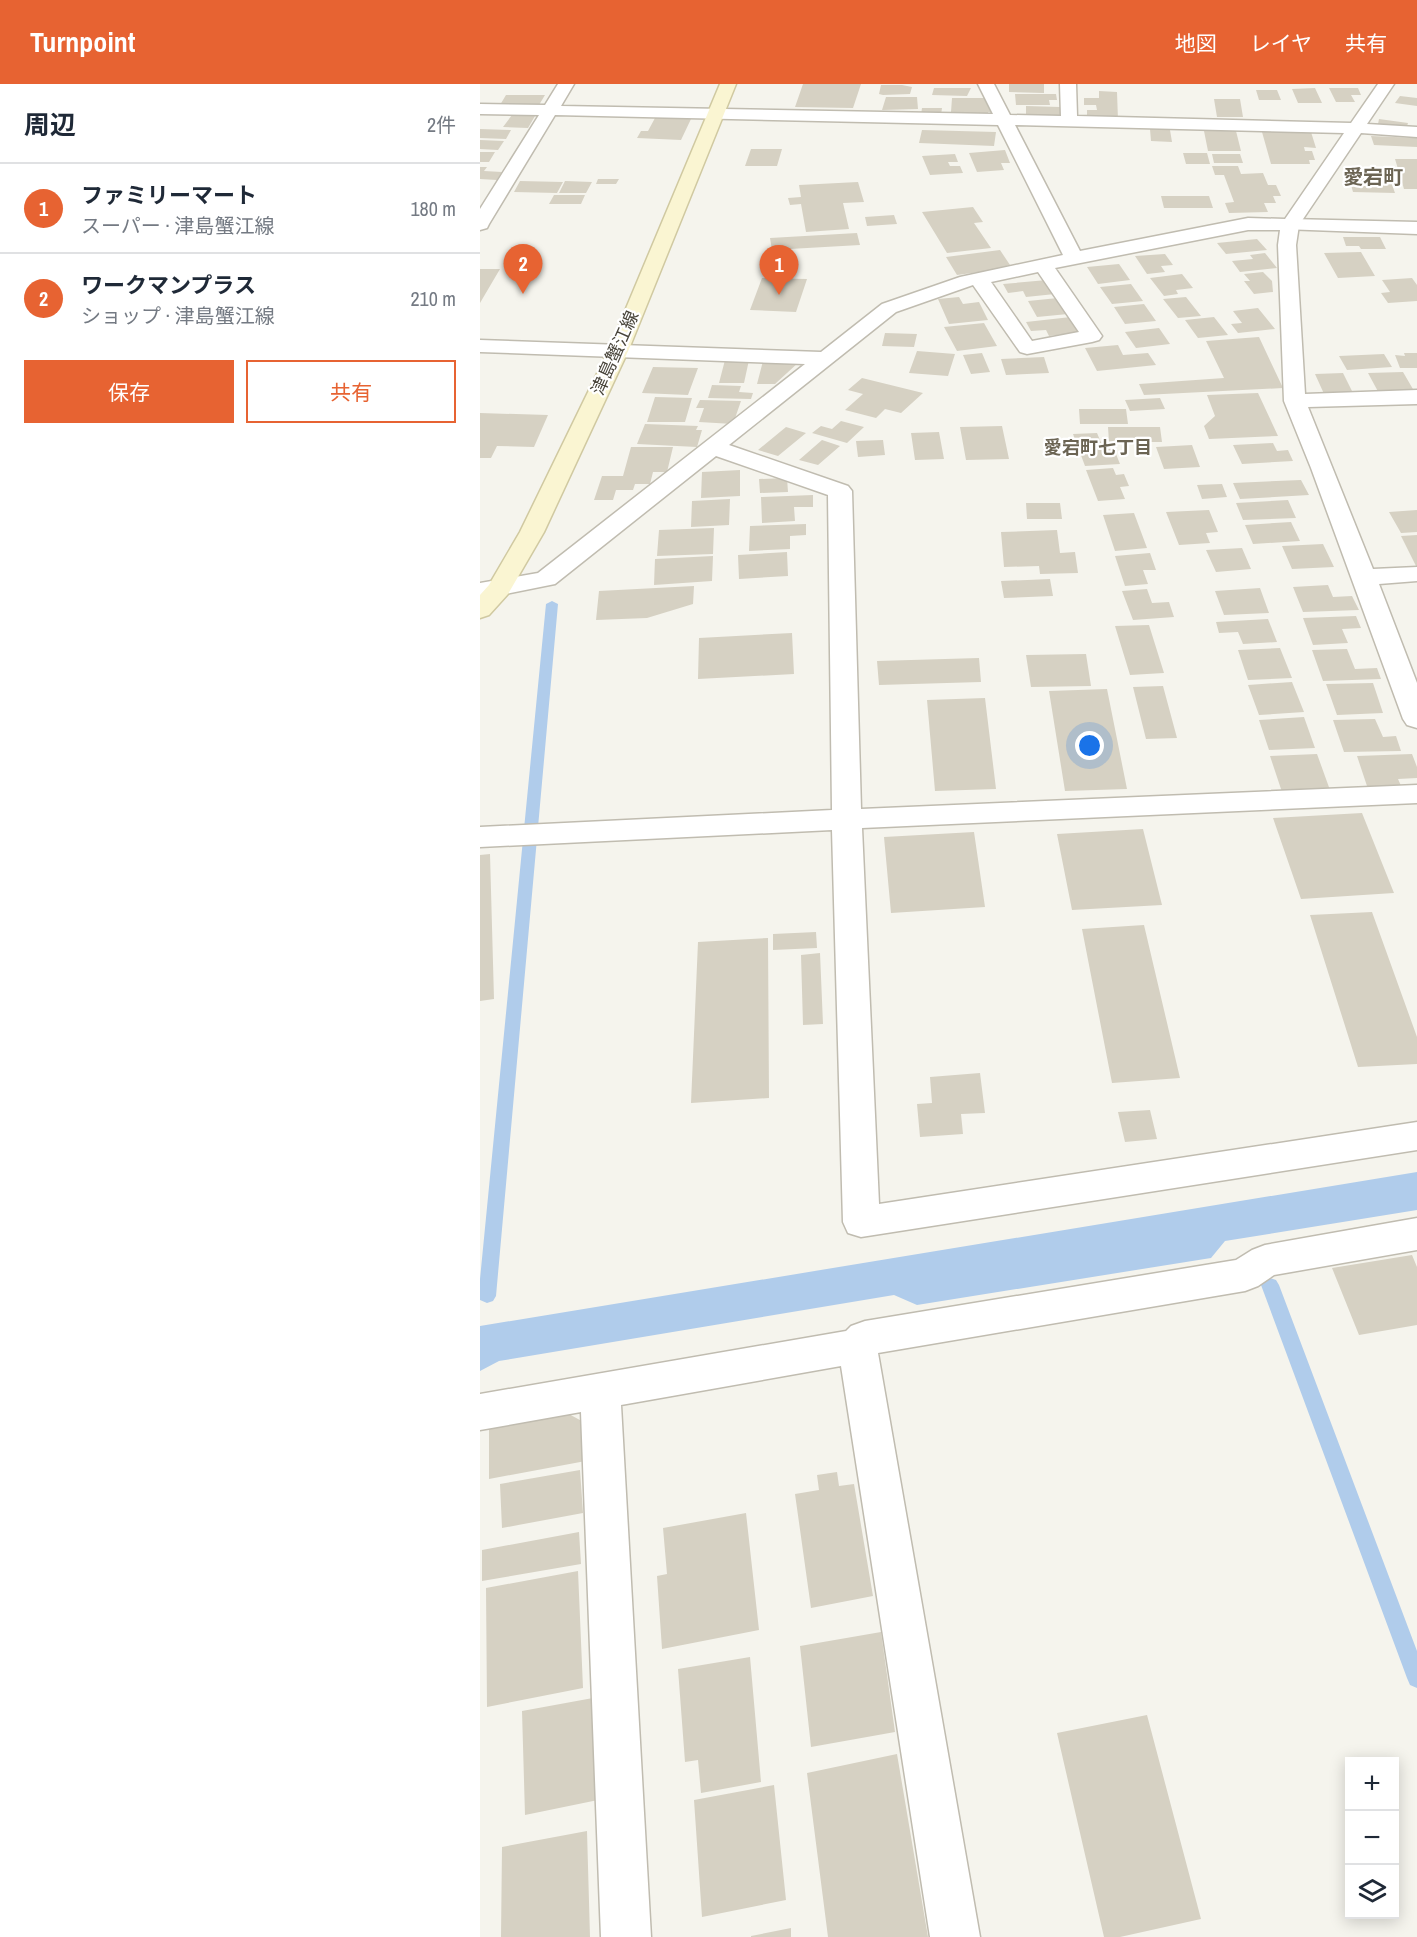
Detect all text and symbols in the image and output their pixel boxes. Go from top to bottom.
text: Turnpoint [30,23,135,61]
text: 地図 [1175,29,1217,58]
text: レイヤ [1250,29,1312,58]
text: 共有 [1345,29,1387,58]
text: 周辺 [24,107,76,142]
text: 2件 [427,111,456,138]
district label: 愛宕町 [1343,163,1403,190]
text: ファミリーマート [81,180,257,210]
text: 1 [39,195,48,222]
text: 180 m [410,195,456,222]
text: スーパー · 津島蟹江線 [81,212,274,239]
pin: 2 [504,244,543,294]
pin: 1 [760,246,798,295]
text: ワークマンプラス [81,270,256,300]
text: 2 [39,285,48,312]
text: 210 m [410,285,456,312]
text: ショップ · 津島蟹江線 [81,302,275,329]
street label: 津島蟹江線 [585,307,644,399]
button: 保存 [24,360,234,423]
button: 共有 [246,360,456,423]
district label: 愛宕町七丁目 [1044,435,1152,460]
your location [1075,731,1104,760]
map controls [1345,1757,1399,1919]
button: + [1345,1757,1399,1811]
button: − [1345,1811,1399,1865]
button: layers [1345,1865,1399,1919]

